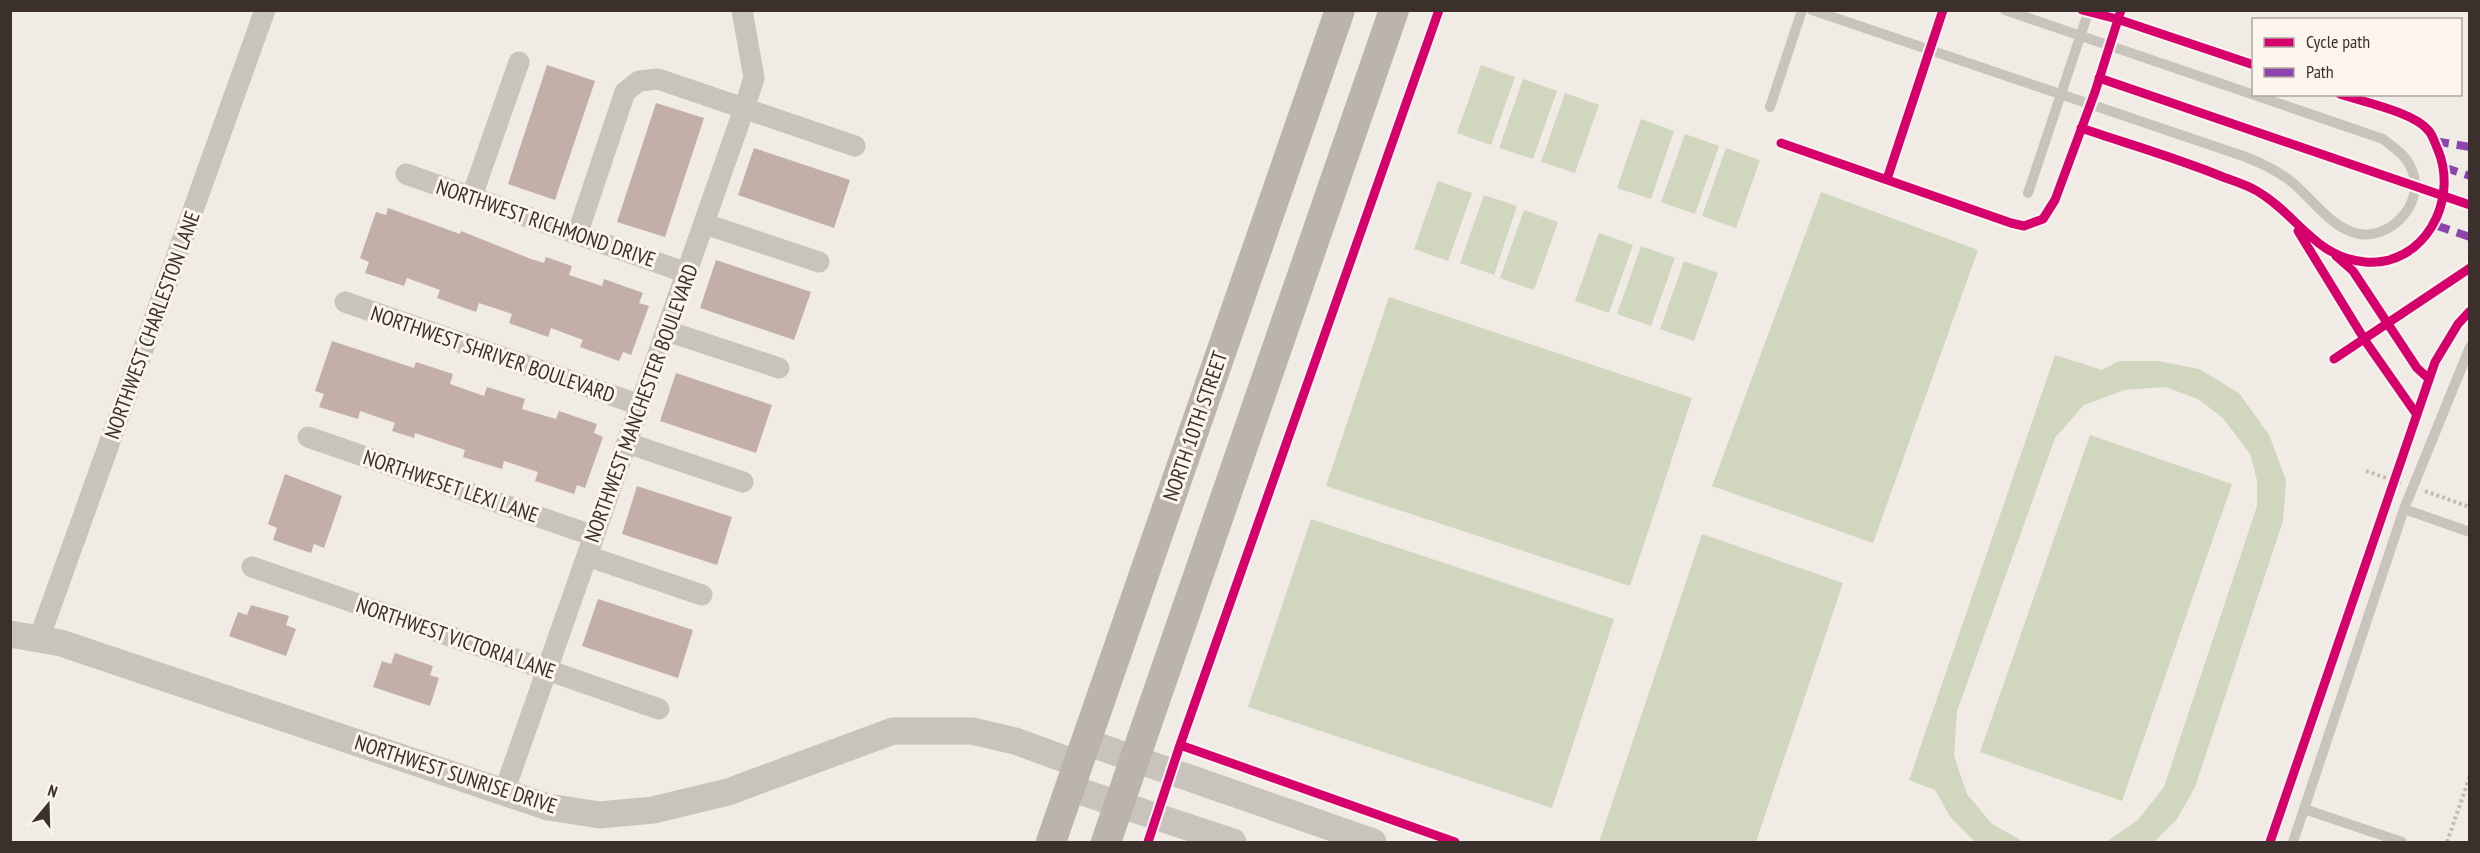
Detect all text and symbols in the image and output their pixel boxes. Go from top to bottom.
legend [2252,18,2462,96]
text: Cycle path [2306,30,2370,53]
text: Path [2306,60,2334,83]
street label: NORTHWEST RICHMOND DRIVE [433,173,659,273]
street label: NORTHWEST CHARLESTON LANE [98,207,206,443]
street label: NORTHWEST MANCHESTER BOULEVARD [578,260,704,546]
street label: NORTHWEST SHRIVER BOULEVARD [367,300,619,408]
street label: NORTH 10TH STREET [1157,347,1233,505]
street label: NORTHWESET LEXI LANE [360,443,542,529]
street label: NORTHWEST VICTORIA LANE [353,591,559,685]
street label: NORTHWEST SUNRISE DRIVE [351,729,561,819]
north arrow [18,775,78,835]
text: N [46,780,60,802]

